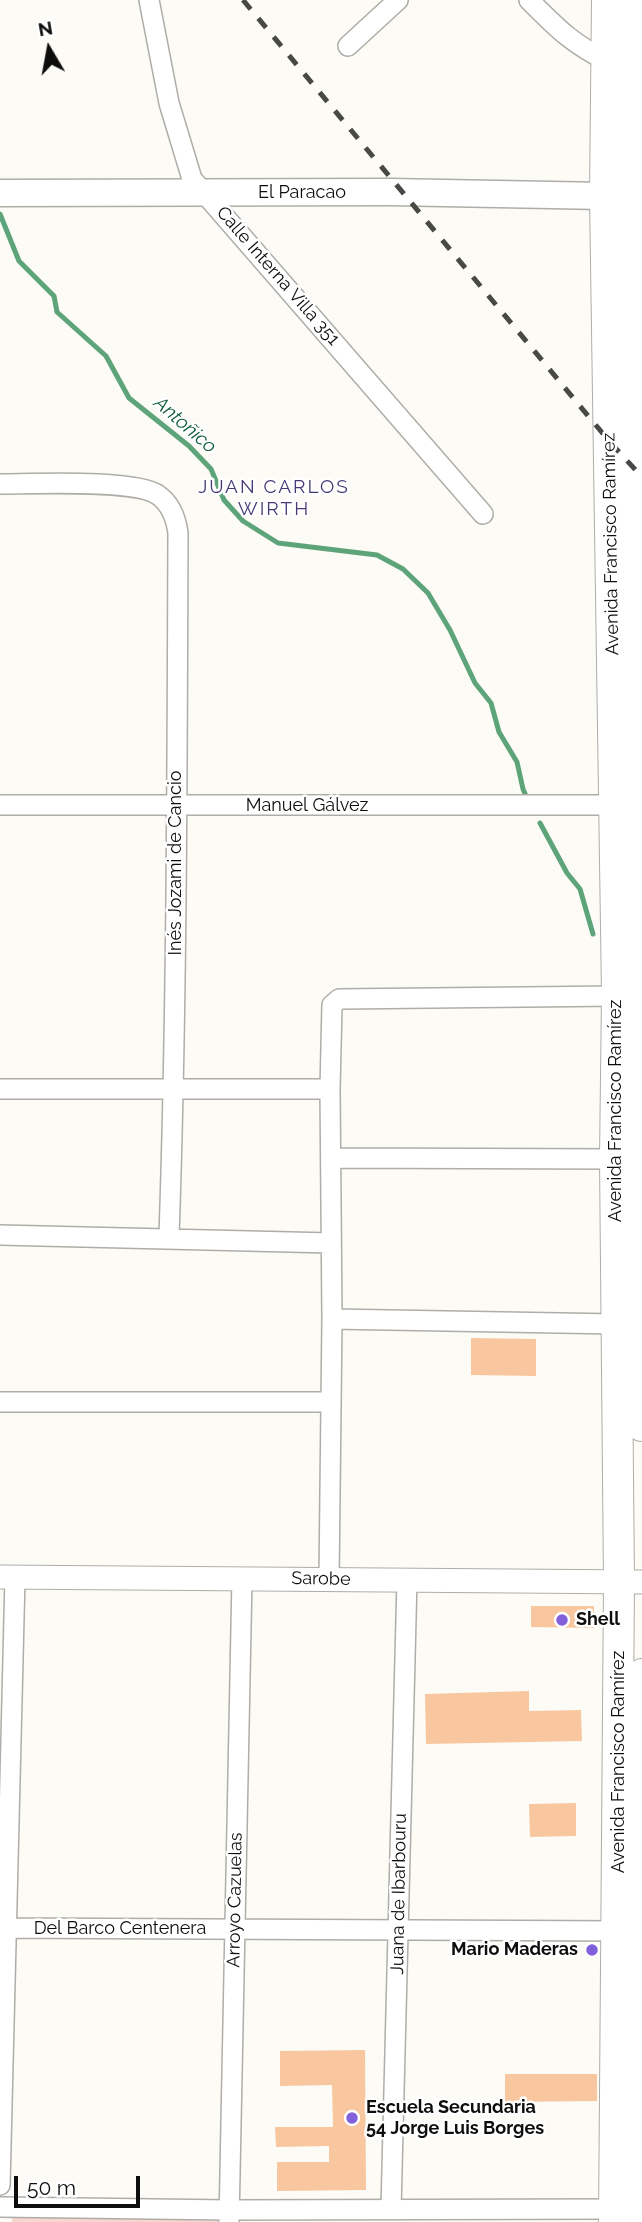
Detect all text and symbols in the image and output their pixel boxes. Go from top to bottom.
north arrow [14,14,84,84]
text: N [36,16,54,40]
street label: El Paracao [258,182,346,204]
street label: Calle Interna Villa 351 [212,202,344,350]
water label: Antoñico [149,392,221,458]
street label: Avenida Francisco Ramírez [598,432,624,656]
district label: JUAN CARLOS WIRTH [200,476,348,520]
street label: Inés Jozami de Cancio [165,770,187,956]
street label: Manuel Gálvez [246,795,368,817]
street label: Avenida Francisco Ramírez [605,1000,627,1222]
street label: Sarobe [291,1568,351,1590]
place label: Shell [576,1609,620,1631]
marker: Shell [554,1612,570,1628]
street label: Avenida Francisco Ramírez [608,1651,630,1873]
street label: Juana de Ibarbouru [387,1813,411,1975]
street label: Arroyo Cazuelas [223,1832,247,1968]
street label: Del Barco Centenera [34,1918,206,1940]
place label: Mario Maderas [451,1939,578,1961]
marker: Mario Maderas [584,1942,600,1958]
place label: Escuela Secundaria 54 Jorge Luis Borges [366,2097,544,2140]
marker: Escuela Secundaria 54 Jorge Luis Borges [344,2110,360,2126]
scale bar [18,2162,144,2206]
text: 50 m [27,2175,76,2200]

